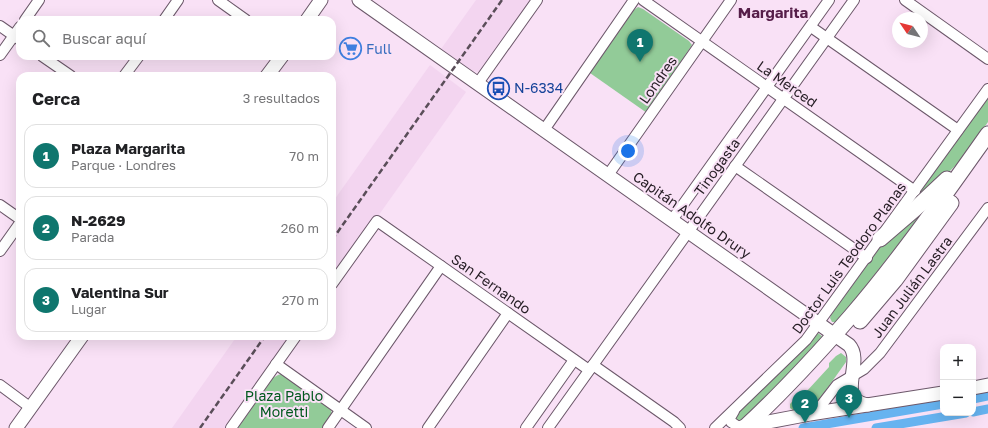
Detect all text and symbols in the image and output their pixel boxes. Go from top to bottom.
district label: Margarita [738,3,808,21]
north arrow [892,12,928,48]
search box [16,16,336,60]
icon: search [30,27,52,49]
text: Buscar aquí [62,29,146,47]
pin: 1 [627,29,653,62]
supermarket icon: Full [337,36,363,62]
place label: Full [366,40,392,57]
street label: Londres [635,53,680,107]
street label: La Merced [754,57,821,110]
bus stop icon: N-6334 [485,75,511,101]
place label: N-6334 [514,79,563,96]
text: Cerca [32,88,80,109]
text: 3 resultados [243,90,320,106]
street label: Tinogasta [690,135,743,199]
text: Plaza Margarita [71,139,185,157]
your location [618,141,638,161]
text: 1 [43,148,49,164]
text: 70 m [289,148,319,164]
text: Parque · Londres [71,157,176,173]
street label: Capitán Adolfo Drury [630,167,755,262]
street label: Doctor Luis Teodoro Planas [788,179,909,337]
text: N-2629 [71,211,125,229]
text: 2 [42,220,50,236]
text: 260 m [281,220,319,236]
text: Parada [71,229,114,245]
street label: Juan Julián Lastra [868,232,955,341]
street label: San Fernando [448,250,534,317]
text: Valentina Sur [71,283,169,301]
text: 3 [42,292,50,308]
text: 270 m [282,292,319,308]
text: Lugar [71,301,106,317]
map controls [940,344,976,416]
button: + [940,344,976,380]
button: − [940,380,976,416]
pin: 3 [836,385,862,418]
park label: Plaza Pablo Moretti [245,387,323,420]
pin: 2 [792,390,818,423]

